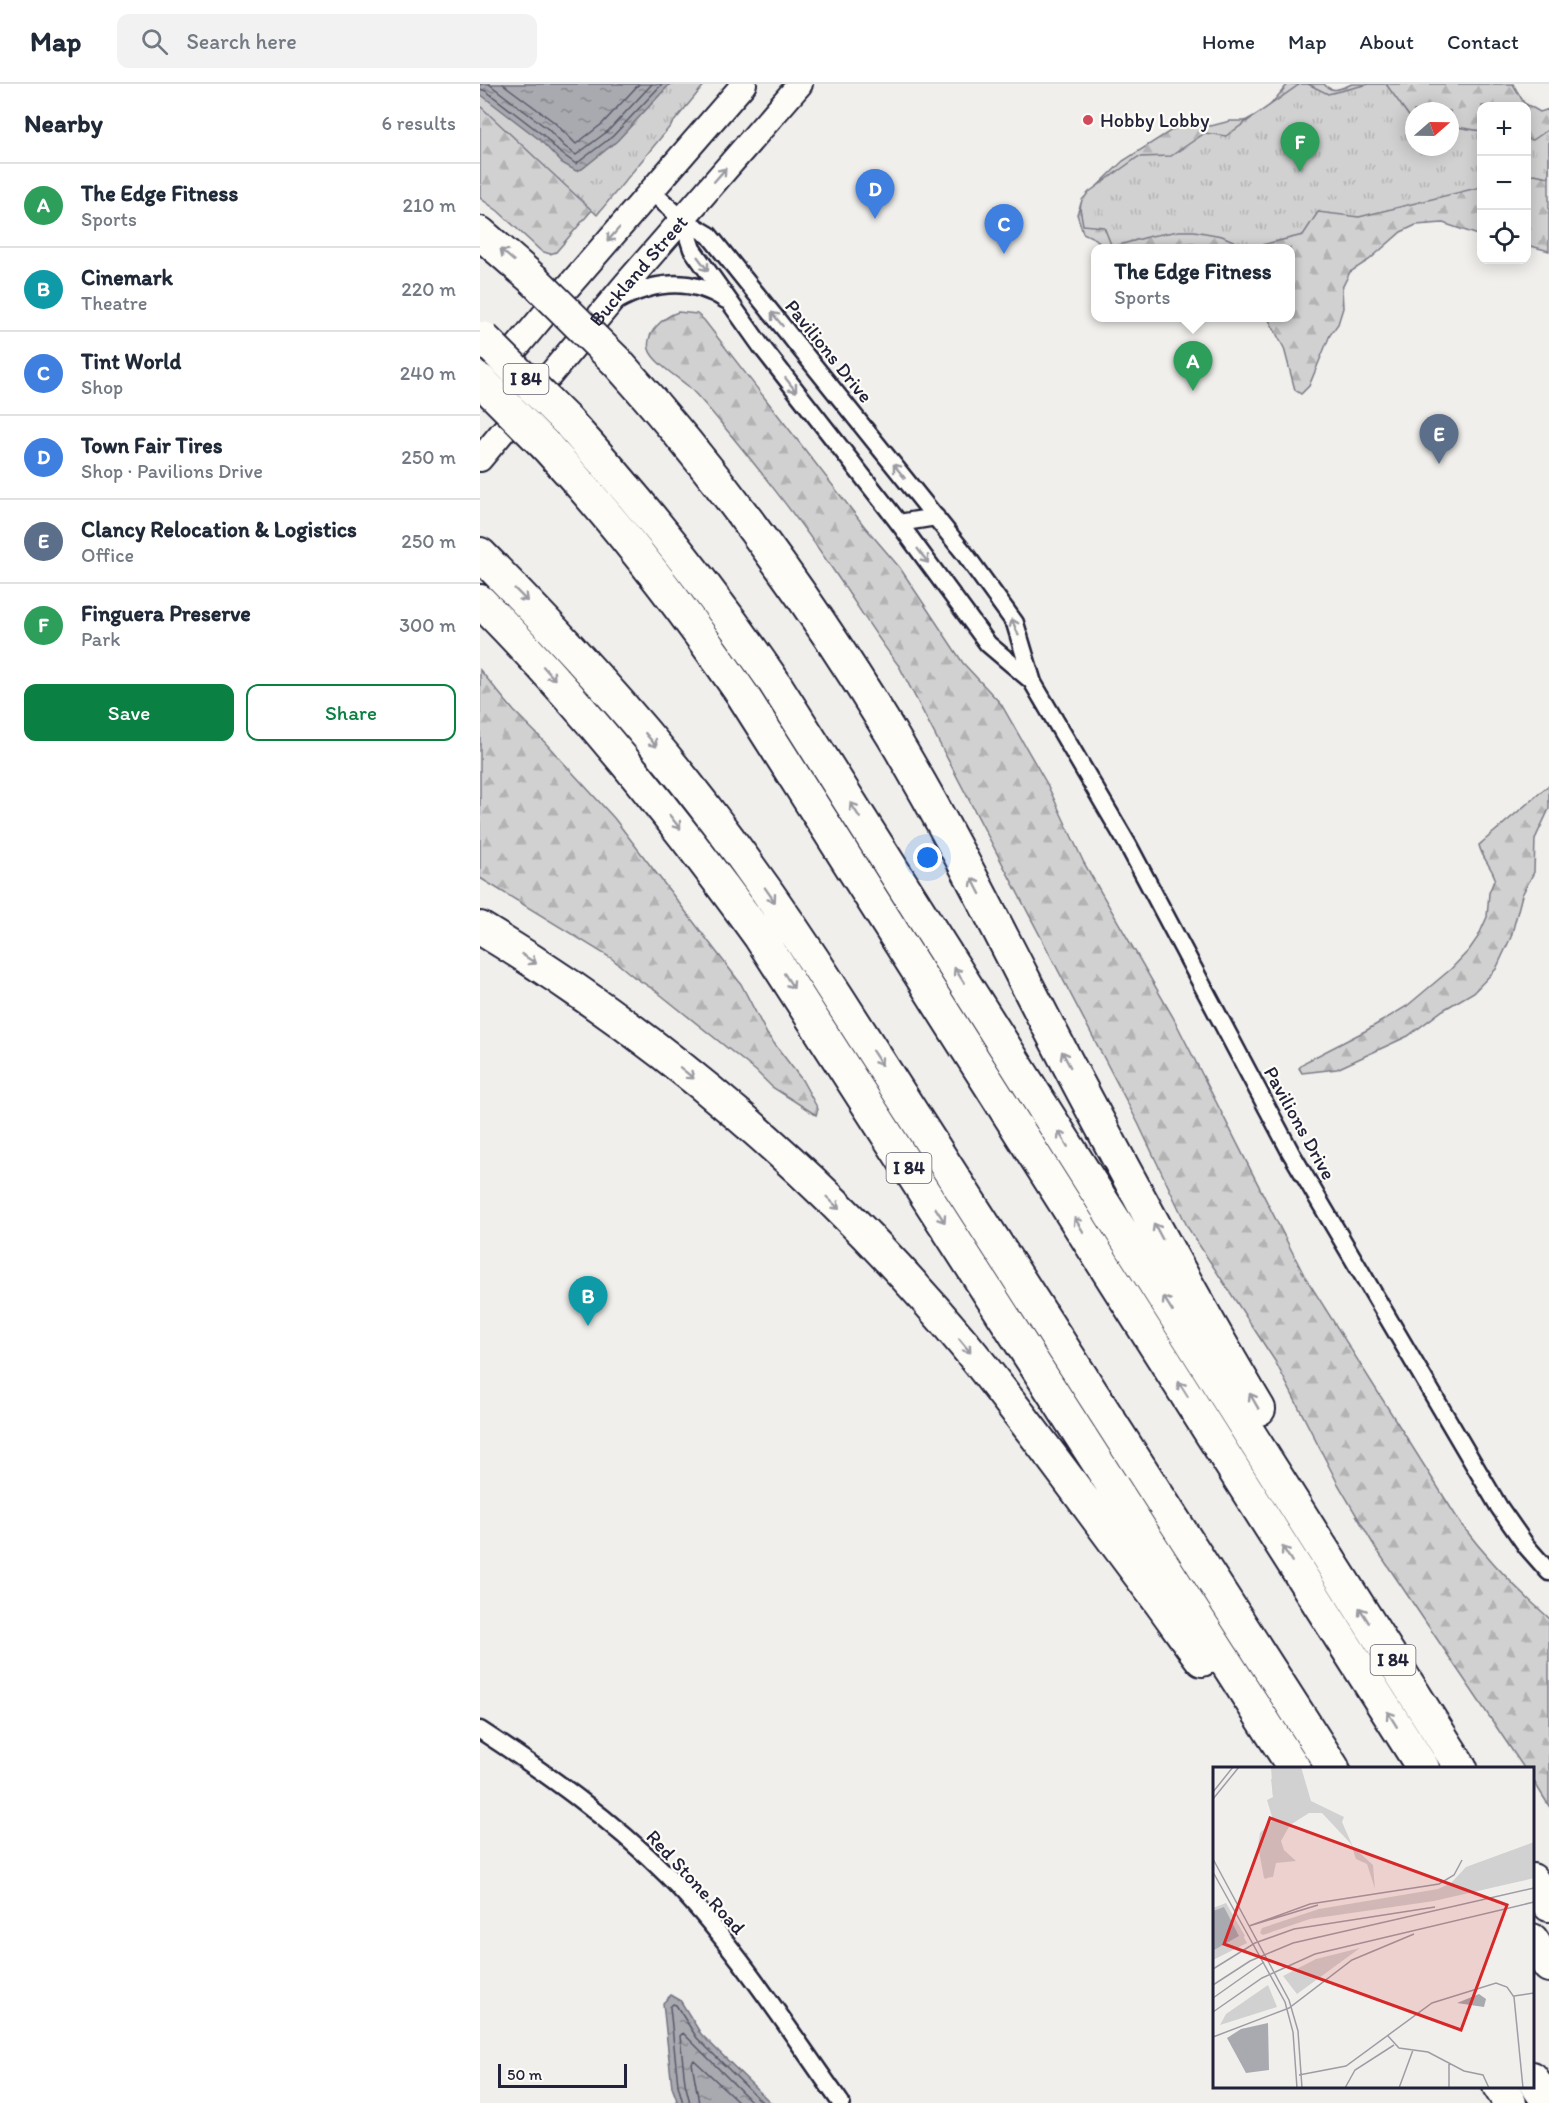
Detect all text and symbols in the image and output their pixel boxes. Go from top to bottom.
search box [117,14,537,68]
text: Map [30,24,81,58]
icon: search [138,25,171,58]
text: Search here [186,28,297,55]
text: Home [1202,29,1255,54]
text: Map [1288,29,1327,54]
text: About [1360,29,1414,54]
text: Contact [1447,29,1519,54]
north arrow [1405,102,1459,156]
map controls [1477,102,1531,264]
button: + [1477,102,1531,156]
text: Nearby [24,107,103,139]
place label: Hobby Lobby [1100,108,1210,132]
text: 6 results [382,111,456,135]
marker: Hobby Lobby [1081,113,1095,127]
pin: F [1280,122,1320,172]
button: − [1477,156,1531,210]
one-way arrow [714,167,727,183]
pin: D [856,170,894,219]
text: The Edge Fitness [81,180,238,207]
text: A [37,193,50,217]
text: 210 m [403,193,456,217]
pin: C [984,204,1024,254]
text: Sports [81,207,137,231]
street label: Buckland Street [584,210,693,331]
button: locate [1477,210,1531,264]
one-way arrow [606,227,620,242]
popup [1091,244,1295,322]
one-way arrow [500,248,515,262]
one-way arrow [697,255,709,271]
text: The Edge Fitness [1114,258,1272,285]
text: Cinemark [81,264,173,291]
text: B [37,277,50,301]
text: 220 m [401,277,456,301]
text: Sports [1114,285,1170,309]
text: Theatre [81,291,147,315]
street label: Pavilions Drive [780,294,878,408]
one-way arrow [770,312,784,327]
pin: A [1174,342,1212,391]
text: Tint World [81,348,181,375]
text: C [37,361,50,385]
text: 240 m [400,361,456,385]
road number: I 84 [504,364,548,394]
text: Shop [81,375,123,399]
one-way arrow [785,377,798,393]
pin: E [1420,414,1458,464]
text: Town Fair Tires [81,432,223,459]
text: D [37,445,50,469]
text: 250 m [401,445,456,469]
text: Shop · Pavilions Drive [81,459,263,483]
one-way arrow [892,464,906,479]
text: Clancy Relocation & Logistics [81,516,357,543]
text: E [38,529,49,553]
text: 250 m [401,529,456,553]
text: Office [81,543,134,567]
one-way arrow [917,548,930,564]
one-way arrow [514,588,528,603]
text: Finguera Preserve [81,600,251,627]
text: F [38,613,49,637]
text: 300 m [399,613,456,637]
one-way arrow [1009,619,1020,637]
text: Park [81,627,120,651]
one-way arrow [542,666,556,681]
button: Save [24,684,234,741]
button: Share [246,684,456,741]
one-way arrow [645,732,658,748]
one-way arrow [849,802,861,819]
one-way arrow [669,814,681,830]
your location [913,843,942,872]
one-way arrow [970,878,981,896]
one-way arrow [764,886,776,903]
one-way arrow [521,953,537,965]
one-way arrow [953,966,966,983]
one-way arrow [783,972,795,988]
one-way arrow [872,1049,884,1066]
one-way arrow [1060,1051,1072,1068]
street label: Pavilions Drive [1259,1062,1341,1184]
one-way arrow [679,1067,695,1080]
one-way arrow [1057,1131,1070,1148]
road number: I 84 [886,1153,932,1183]
one-way arrow [825,1196,840,1210]
one-way arrow [933,1207,946,1224]
one-way arrow [1072,1216,1085,1233]
one-way arrow [1152,1223,1163,1241]
pin: B [568,1276,608,1326]
one-way arrow [1161,1296,1173,1313]
one-way arrow [958,1338,972,1353]
one-way arrow [1177,1382,1189,1398]
one-way arrow [1247,1393,1259,1410]
one-way arrow [1281,1546,1293,1563]
one-way arrow [1358,1607,1370,1624]
road number: I 84 [1370,1645,1416,1675]
one-way arrow [1385,1711,1397,1728]
inset map [1213,1767,1534,2088]
street label: Red Stone Road [641,1825,751,1939]
scale bar [498,2061,627,2088]
text: 50 m [507,2065,542,2084]

